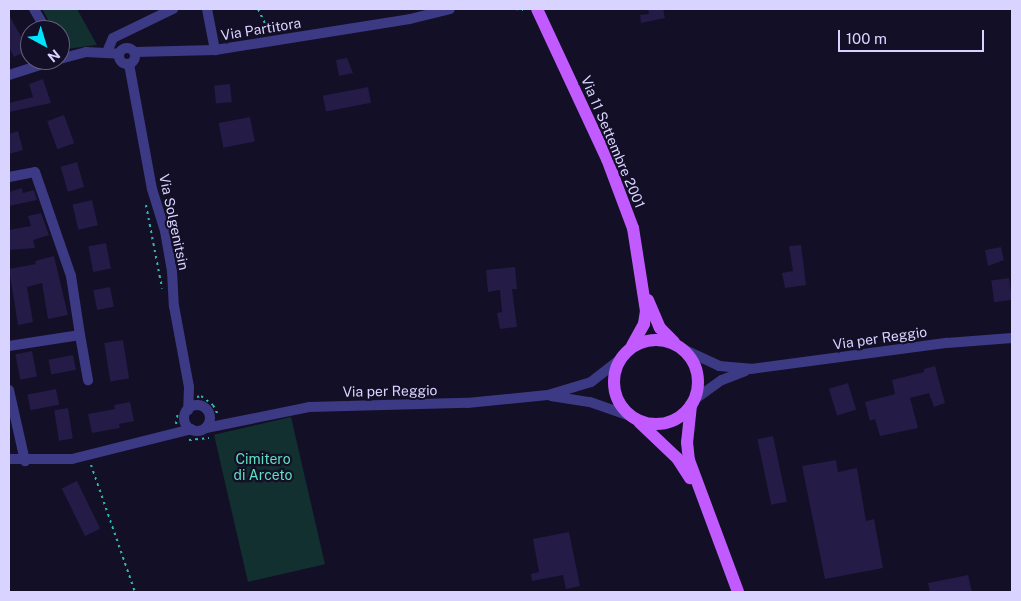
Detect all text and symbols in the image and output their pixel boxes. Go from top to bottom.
street label: Via Partitora [220,14,302,44]
north arrow [20,20,70,70]
scale bar [841,20,987,52]
text: 100 m [846,30,887,47]
text: N [45,46,63,66]
street label: Via 11 Settembre 2001 [578,73,648,211]
street label: Via Solgenitsin [156,172,192,272]
street label: Via per Reggio [832,323,928,353]
street label: Via per Reggio [342,382,438,400]
park label: Cimitero di Arceto [234,451,292,484]

